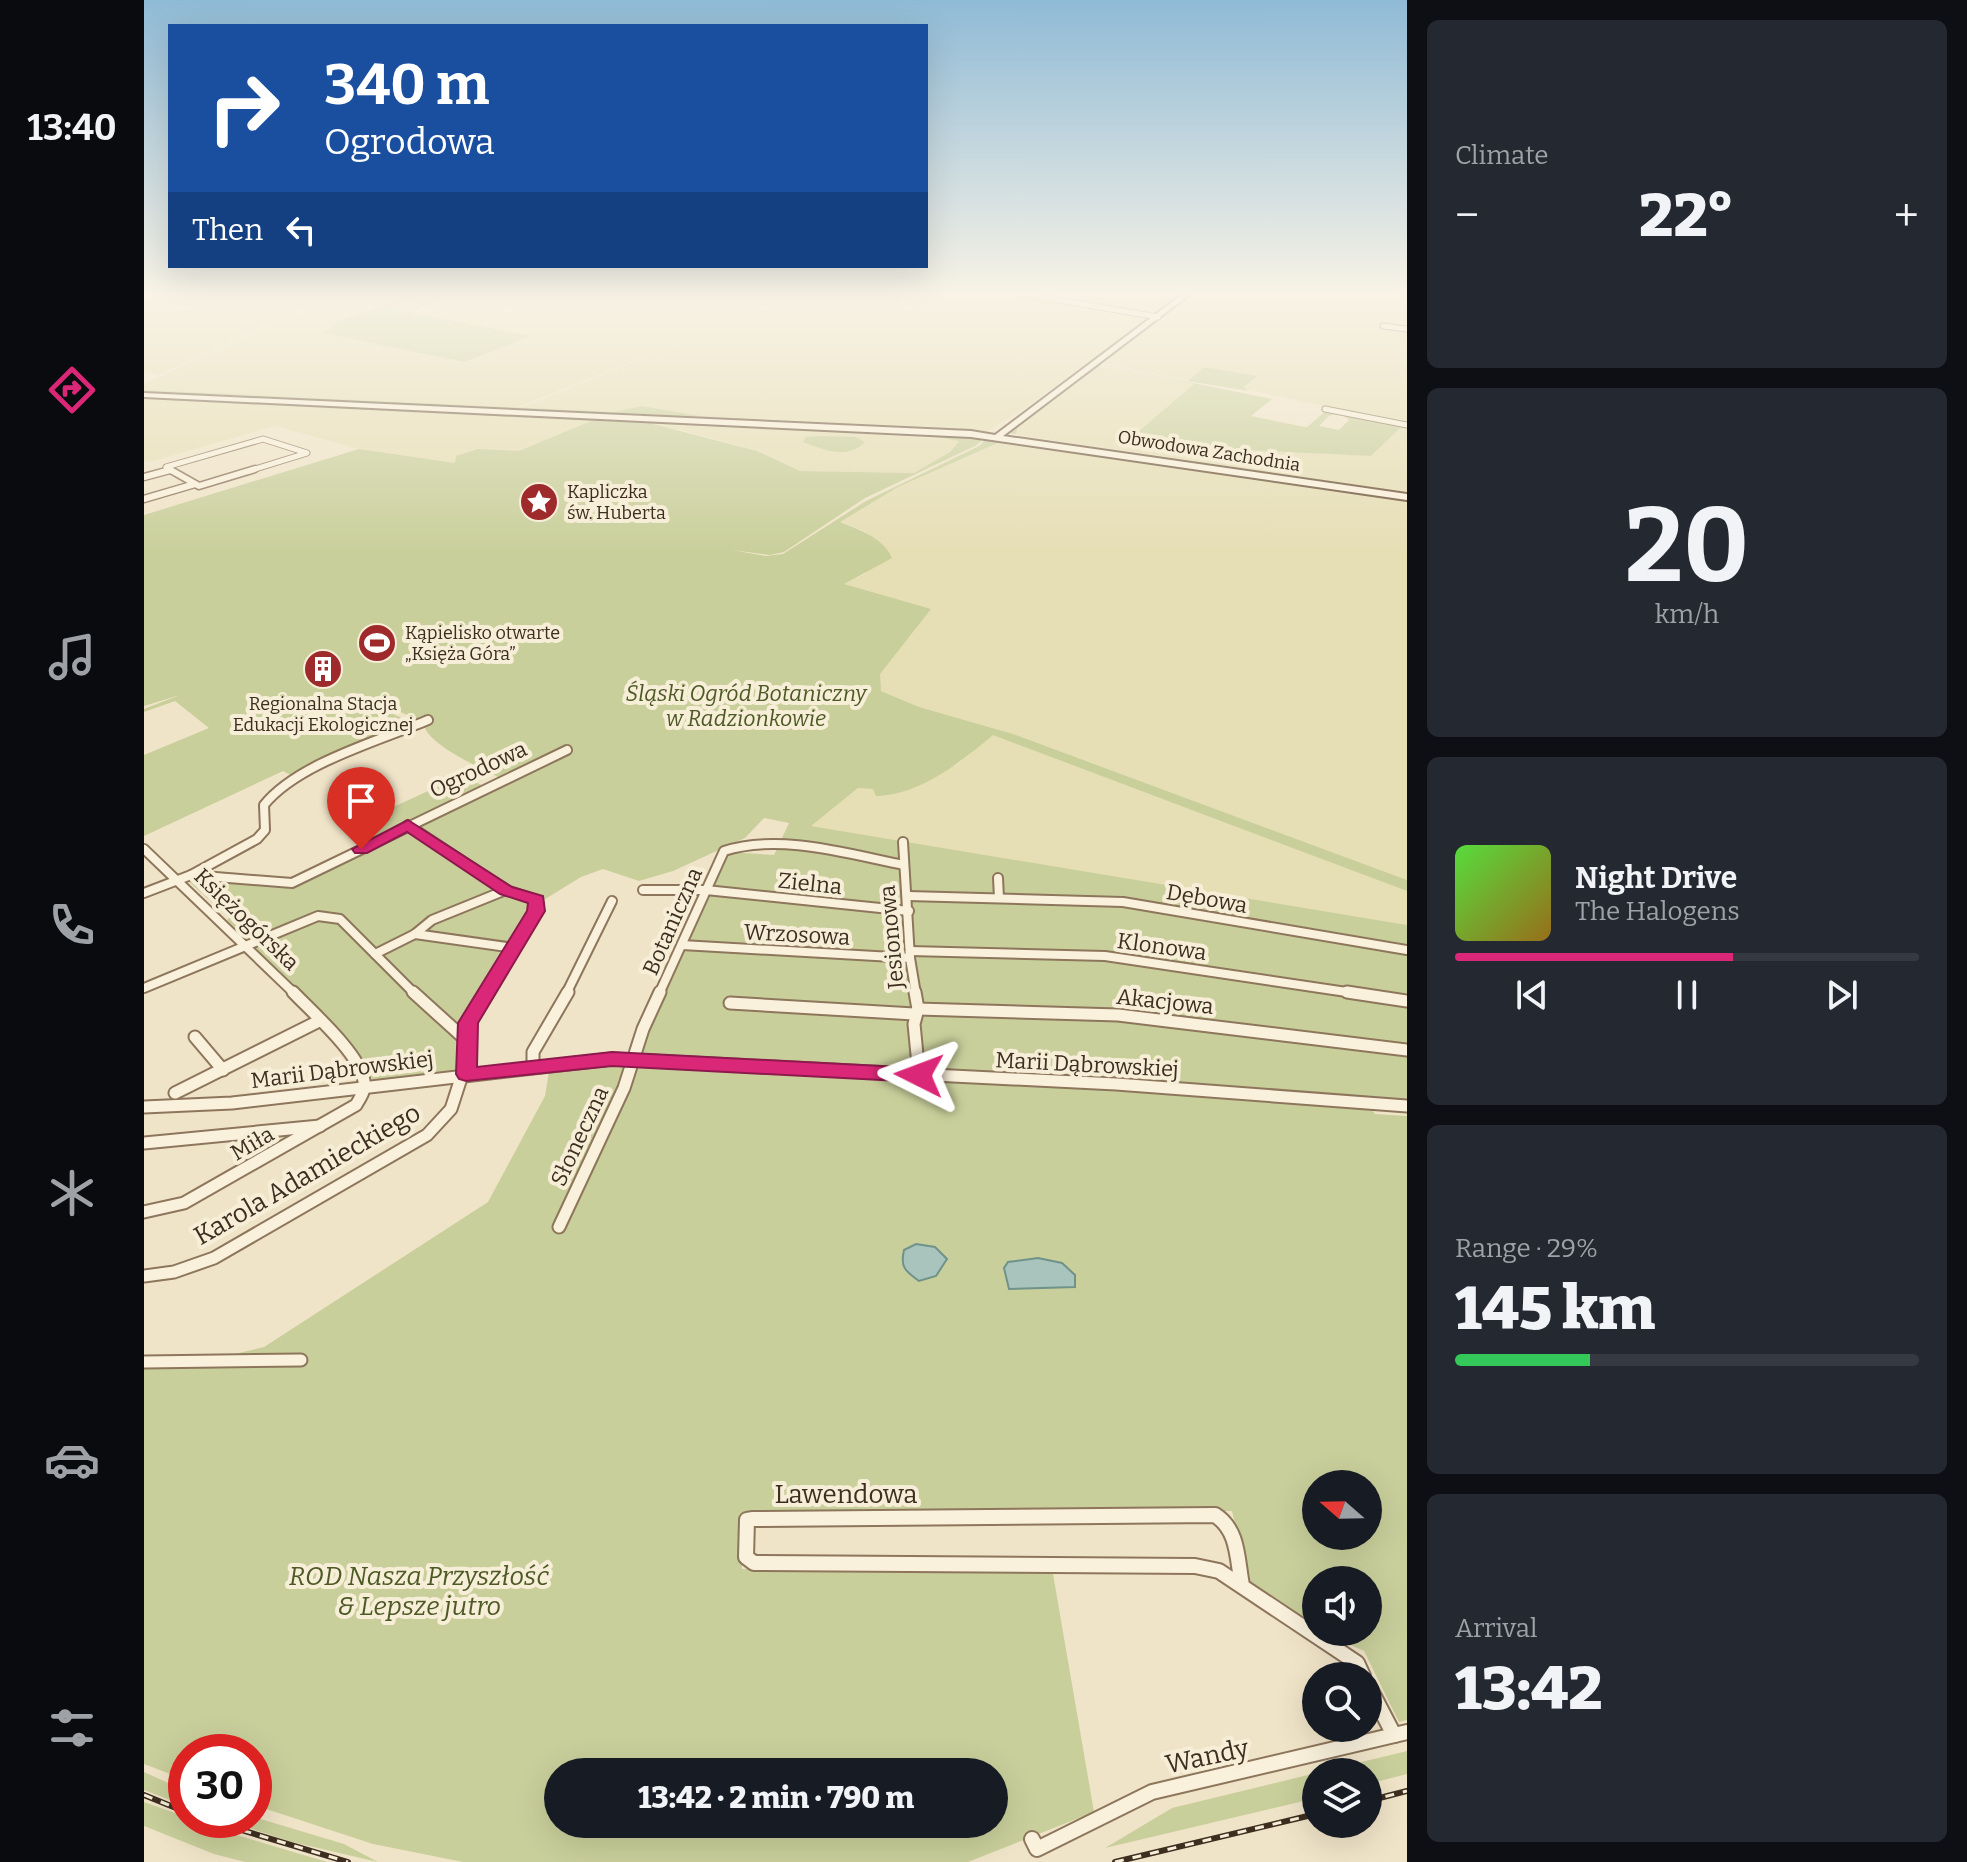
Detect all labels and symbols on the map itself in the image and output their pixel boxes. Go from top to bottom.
street label: Obwodowa Zachodnia [1116,426,1302,476]
place icon: Kapliczka św. Huberta [518,481,560,523]
place label: Kapliczka św. Huberta [567,481,666,524]
sports icon: Kąpielisko otwarte „Księża Góra” [356,622,398,664]
place label: Kąpielisko otwarte „Księża Góra” [405,622,560,665]
building icon: Regionalna Stacja Edukacji Ekologicznej [302,648,344,690]
park label: Śląski Ogród Botaniczny w Radzionkowie [625,680,868,732]
place label: Regionalna Stacja Edukacji Ekologicznej [233,693,413,736]
street label: Ogrodowa [425,735,531,804]
pin [327,767,395,849]
street label: Księżogórska [189,863,305,976]
street label: Botaniczna [637,863,708,979]
street label: Zielna [777,867,843,900]
street label: Dębowa [1164,878,1250,919]
street label: Jesionowa [874,884,910,991]
street label: Wrzosowa [743,918,851,951]
street label: Klonowa [1116,927,1208,966]
street label: Akacjowa [1115,983,1215,1020]
position arrow [877,1033,961,1117]
street label: Marii Dąbrowskiej [249,1045,435,1094]
street label: Marii Dąbrowskiej [995,1046,1179,1083]
street label: Słoneczna [545,1082,614,1190]
street label: Karola Adamieckiego [189,1097,426,1252]
street label: Miła [226,1120,279,1167]
north arrow [1302,1470,1382,1550]
street label: Lawendowa [775,1479,917,1510]
park label: ROD Nasza Przyszłość & Lepsze jutro [289,1561,550,1622]
street label: Wandy [1163,1733,1252,1780]
speed limit sign: 30 [168,1734,272,1838]

